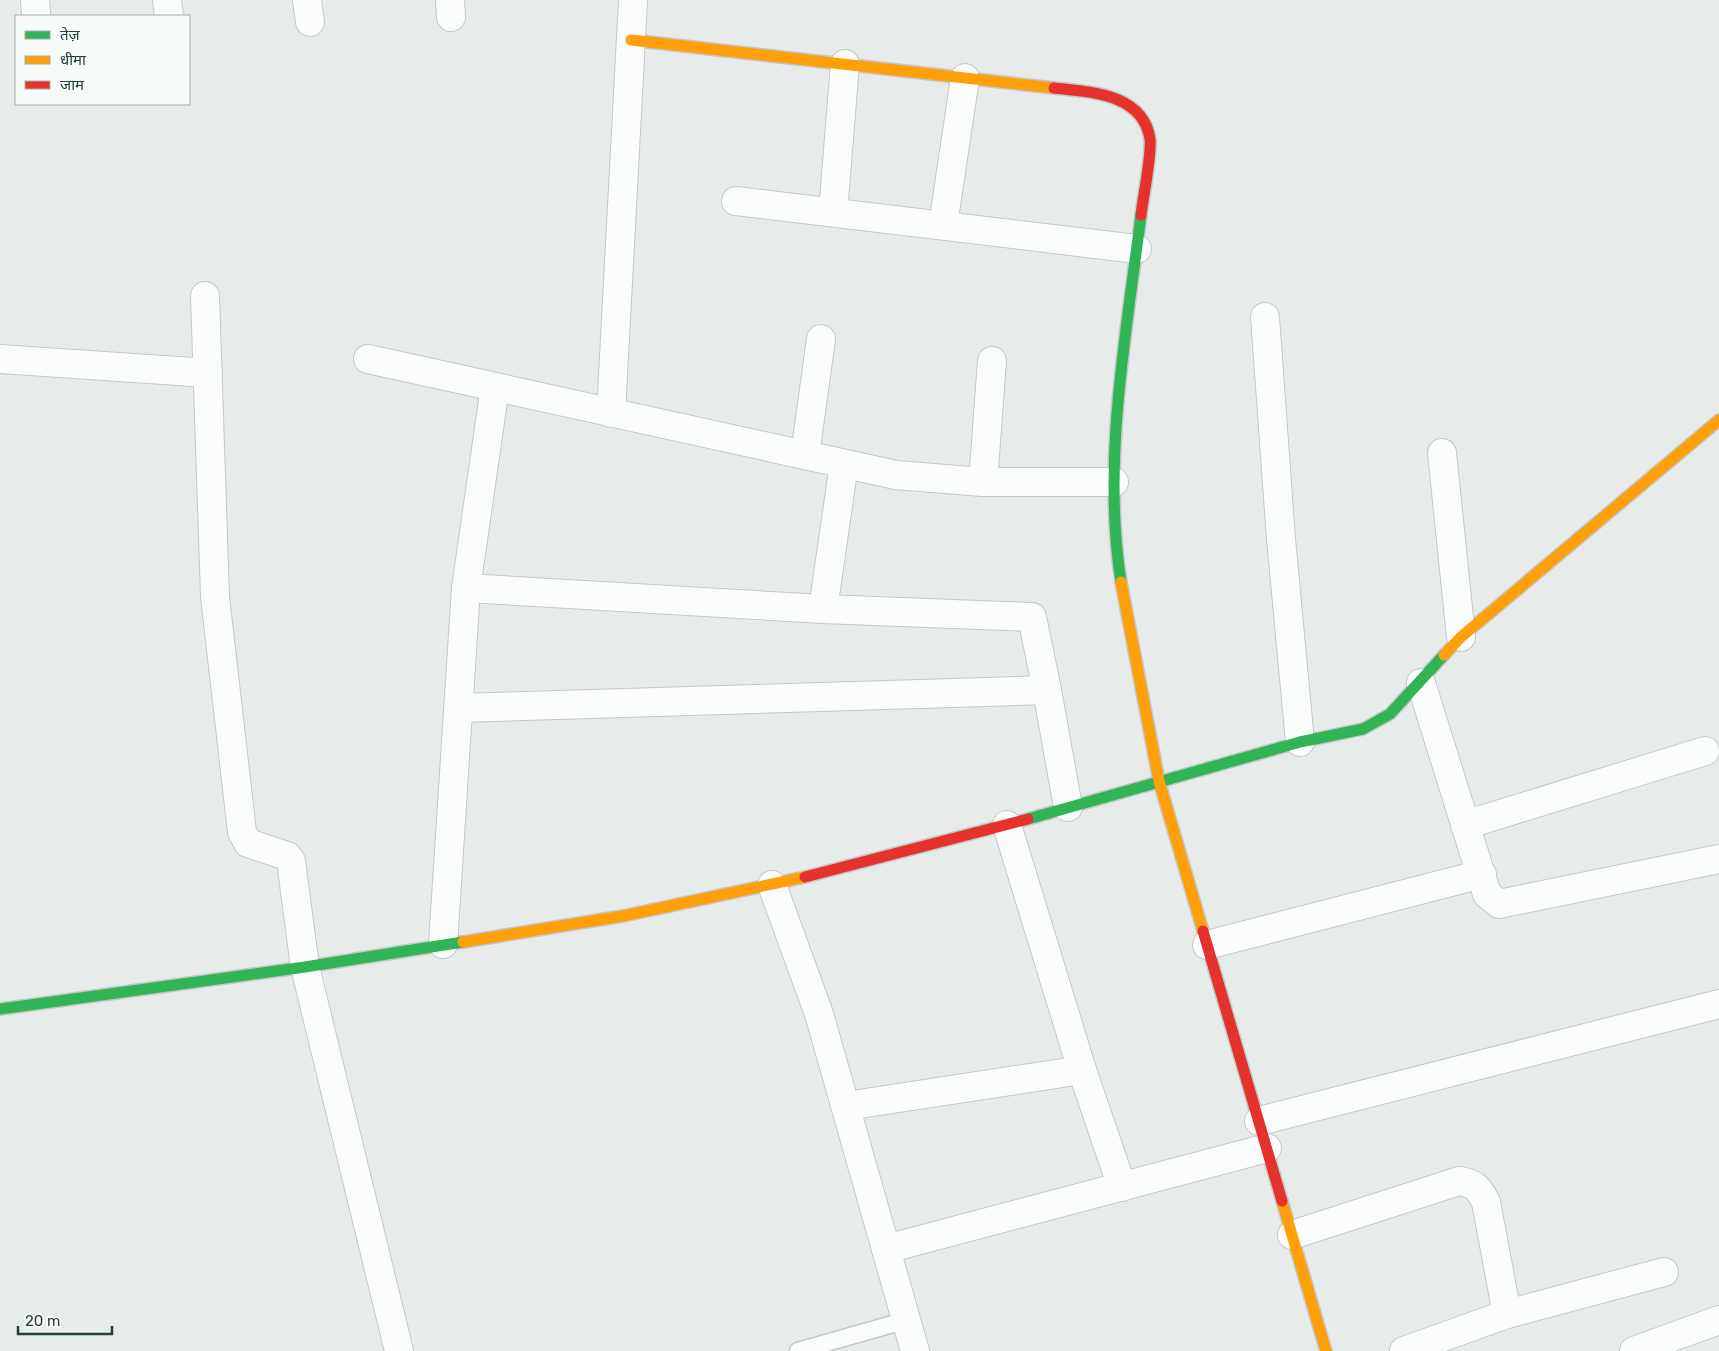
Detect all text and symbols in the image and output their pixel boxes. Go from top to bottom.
legend [15,15,190,105]
text: तेज़ [60,26,81,44]
text: धीमा [60,51,87,69]
text: जाम [60,76,85,94]
scale bar [18,1304,111,1336]
text: 20 m [25,1312,60,1330]

